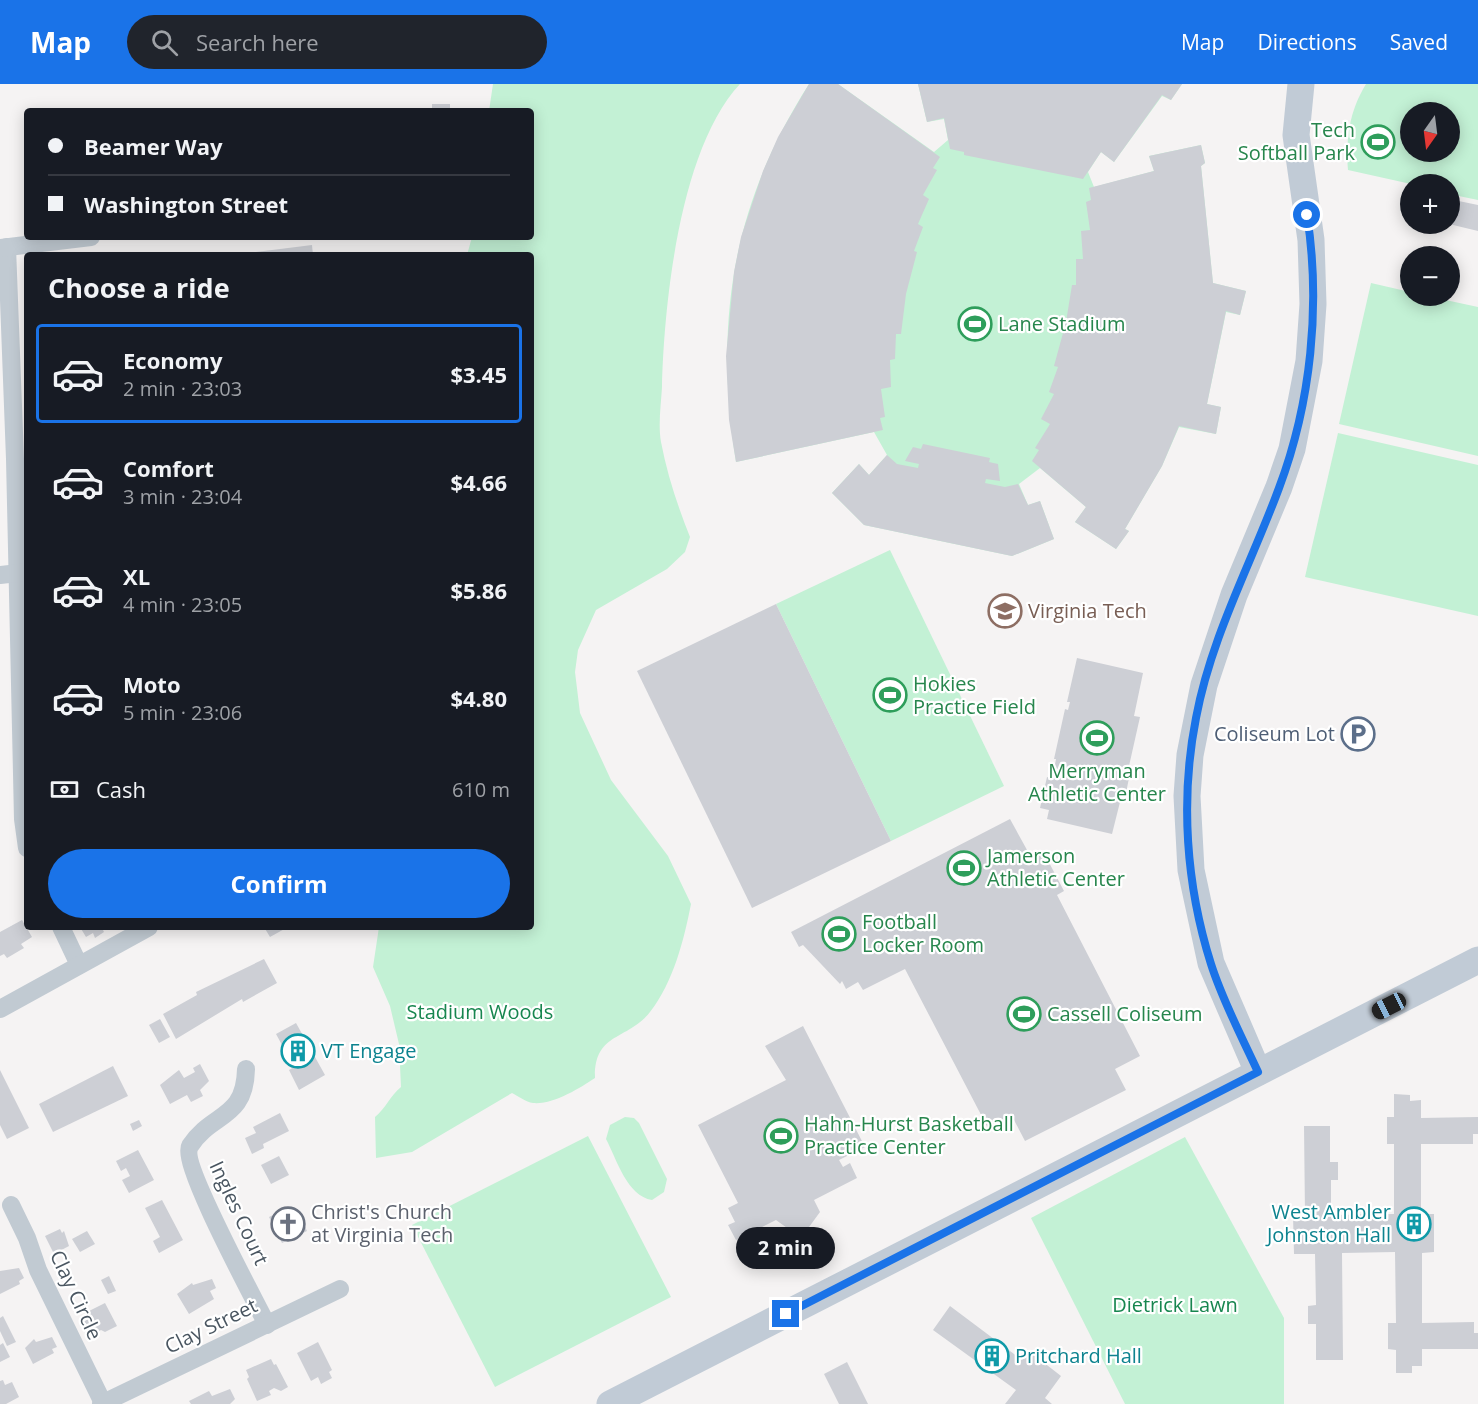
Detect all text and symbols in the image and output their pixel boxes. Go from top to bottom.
search box [127,15,547,69]
text: Map [30,23,91,61]
icon: search [148,26,181,59]
text: Search here [196,27,319,57]
text: Map [1181,28,1224,56]
text: Directions [1257,28,1357,56]
text: Saved [1390,28,1448,56]
north arrow [1400,102,1460,162]
map controls [1400,102,1460,306]
place label: Tech Softball Park [1238,116,1355,166]
sports icon: Tech Softball Park [1360,124,1396,160]
text: Beamer Way [84,131,222,161]
button: + [1400,174,1460,234]
text: Washington Street [84,189,288,219]
route start [1293,201,1320,228]
button: − [1400,246,1460,306]
text: Choose a ride [48,269,230,306]
sports icon: Lane Stadium [957,306,993,342]
place label: Lane Stadium [998,310,1126,337]
text: Economy [123,345,222,375]
icon: car [51,347,105,401]
text: $3.45 [450,359,507,389]
text: 2 min · 23:03 [123,375,242,402]
text: Comfort [123,453,214,483]
icon: car [51,455,105,509]
text: $4.66 [450,467,507,497]
text: 3 min · 23:04 [123,483,242,510]
text: XL [123,561,150,591]
icon: car [51,563,105,617]
text: $5.86 [450,575,507,605]
text: 4 min · 23:05 [123,591,242,618]
school or university icon: Virginia Tech [987,593,1023,629]
place label: Virginia Tech [1028,597,1147,624]
text: Moto [123,669,181,699]
place label: Hokies Practice Field [913,670,1036,720]
icon: car [51,671,105,725]
sports icon: Hokies Practice Field [872,677,908,713]
text: $4.80 [450,683,507,713]
text: 5 min · 23:06 [123,699,242,726]
parking icon: Coliseum Lot [1340,716,1376,752]
sports icon: Merryman Athletic Center [1079,720,1115,756]
place label: Coliseum Lot [1214,720,1335,747]
place label: Merryman Athletic Center [1028,757,1166,807]
icon: cash [48,773,81,806]
text: Cash [96,774,146,804]
text: 610 m [452,776,510,803]
place label: Jamerson Athletic Center [985,842,1125,892]
button: Confirm [48,849,510,918]
sports icon: Jamerson Athletic Center [946,850,982,886]
place label: Football Locker Room [862,908,984,958]
sports icon: Football Locker Room [821,916,857,952]
car [1369,990,1409,1022]
sports icon: Cassell Coliseum [1006,996,1042,1032]
park label: Stadium Woods [407,998,553,1025]
place label: Cassell Coliseum [1047,1000,1203,1027]
building icon: VT Engage [280,1033,316,1069]
place label: VT Engage [321,1037,417,1064]
place label: Hahn-Hurst Basketball Practice Center [804,1110,1014,1160]
sports icon: Hahn-Hurst Basketball Practice Center [763,1118,799,1154]
street label: Ingles Court [204,1156,275,1269]
place label: Christ's Church at Virginia Tech [311,1198,453,1248]
place label: West Ambler Johnston Hall [1265,1198,1391,1248]
church icon: Christ's Church at Virginia Tech [270,1206,306,1242]
building icon: West Ambler Johnston Hall [1396,1206,1432,1242]
callout: 2 min [736,1227,836,1269]
text: 2 min [758,1234,813,1261]
street label: Clay Circle [44,1246,109,1344]
park label: Dietrick Lawn [1112,1291,1238,1318]
street label: Clay Street [160,1292,262,1360]
route end [772,1300,799,1327]
building icon: Pritchard Hall [974,1338,1010,1374]
place label: Pritchard Hall [1015,1342,1142,1369]

